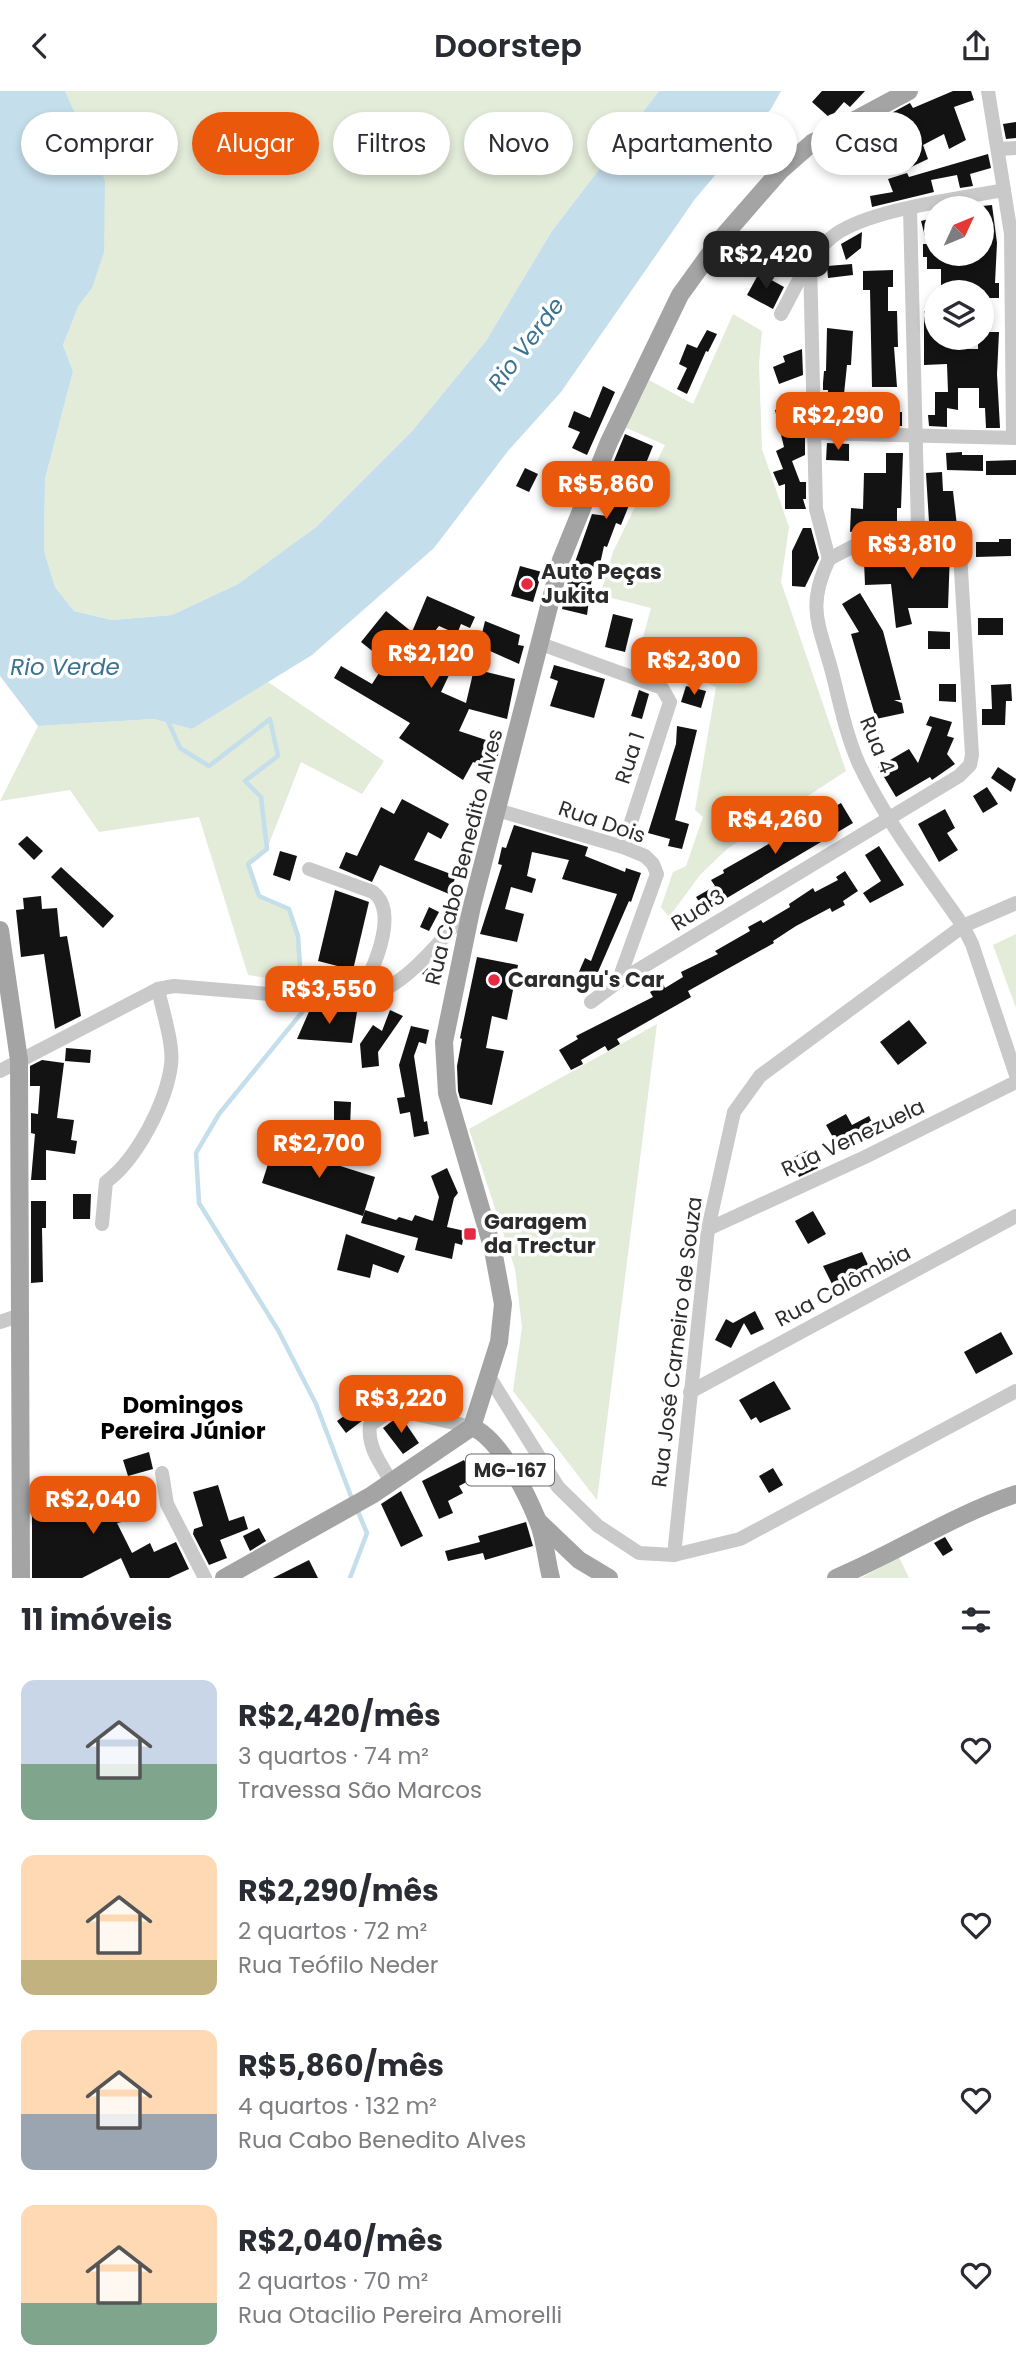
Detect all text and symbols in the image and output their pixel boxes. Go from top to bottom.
text: Doorstep [434,23,582,68]
icon: back [21,27,59,65]
icon: share [957,27,995,65]
chip: Comprar [21,112,178,175]
chip: Alugar [192,112,319,175]
chip: Filtros [333,112,450,175]
chip: Novo [464,112,573,175]
chip: Apartamento [587,112,797,175]
chip: Casa [811,112,922,175]
north arrow [924,196,994,266]
map controls [924,196,994,350]
pin: R$2,420 [701,231,831,291]
text: R$2,420 [719,238,813,270]
button: layers [924,280,994,350]
water label: Rio Verde [480,291,572,397]
pin: R$2,290 [773,393,903,452]
text: R$2,290 [792,399,884,431]
pin: R$5,860 [541,461,671,521]
text: R$5,860 [558,468,654,500]
pin: R$3,810 [847,521,977,581]
text: R$3,810 [867,528,957,560]
place label: Auto Peças Jukita [541,557,662,610]
marker: Auto Peças Jukita [519,576,535,592]
pin: R$2,120 [366,631,496,690]
text: R$2,120 [388,637,474,669]
pin: R$2,300 [629,637,759,697]
text: R$2,300 [647,644,741,676]
water label: Rio Verde [10,651,120,683]
street label: Rua 4 [853,712,902,778]
street label: Rua Cabo Benedito Alves [418,726,509,988]
street label: Rua 1 [608,728,651,787]
street label: Rua Dois [555,793,650,850]
pin: R$4,260 [710,797,840,856]
text: R$4,260 [727,803,823,835]
street label: Rua 3 [665,882,730,937]
place label: Carangu's Car [508,965,664,994]
pin: R$3,550 [264,967,394,1026]
marker: Carangu's Car [486,972,502,988]
text: R$3,550 [281,973,377,1005]
street label: Rua Venezuela [776,1092,929,1183]
pin: R$2,700 [254,1121,384,1180]
text: R$2,700 [273,1127,365,1159]
street label: Rua José Carneiro de Souza [644,1195,709,1489]
place label: Garagem da Trectur [484,1207,596,1260]
marker: Garagem da Trectur [462,1226,478,1242]
street label: Rua Colômbia [770,1238,916,1333]
pin: R$3,220 [336,1375,466,1435]
text: R$3,220 [355,1382,447,1414]
district label: Domingos Pereira Júnior [100,1389,266,1447]
road number: MG-167 [466,1455,554,1485]
pin: R$2,040 [28,1477,158,1536]
text: R$2,040 [45,1483,141,1515]
text: 11 imóveis [21,1598,173,1641]
icon: filters [957,1601,995,1639]
text: R$2,420/mês [238,1694,441,1737]
icon: home [77,1708,161,1792]
icon: heart [957,1731,995,1769]
text: 3 quartos · 74 m² [238,1740,429,1772]
text: Travessa São Marcos [238,1774,482,1806]
text: R$2,290/mês [238,1869,439,1912]
icon: home [77,1883,161,1967]
icon: heart [957,1906,995,1944]
text: 2 quartos · 72 m² [238,1915,427,1947]
text: Rua Teófilo Neder [238,1949,438,1981]
text: R$5,860/mês [238,2044,444,2087]
icon: home [77,2058,161,2142]
icon: heart [957,2081,995,2119]
text: 4 quartos · 132 m² [238,2090,437,2122]
text: Rua Cabo Benedito Alves [238,2124,526,2156]
text: R$2,040/mês [238,2219,443,2262]
icon: home [77,2233,161,2317]
icon: heart [957,2256,995,2294]
text: 2 quartos · 70 m² [238,2265,428,2297]
text: Rua Otacilio Pereira Amorelli [238,2299,562,2331]

